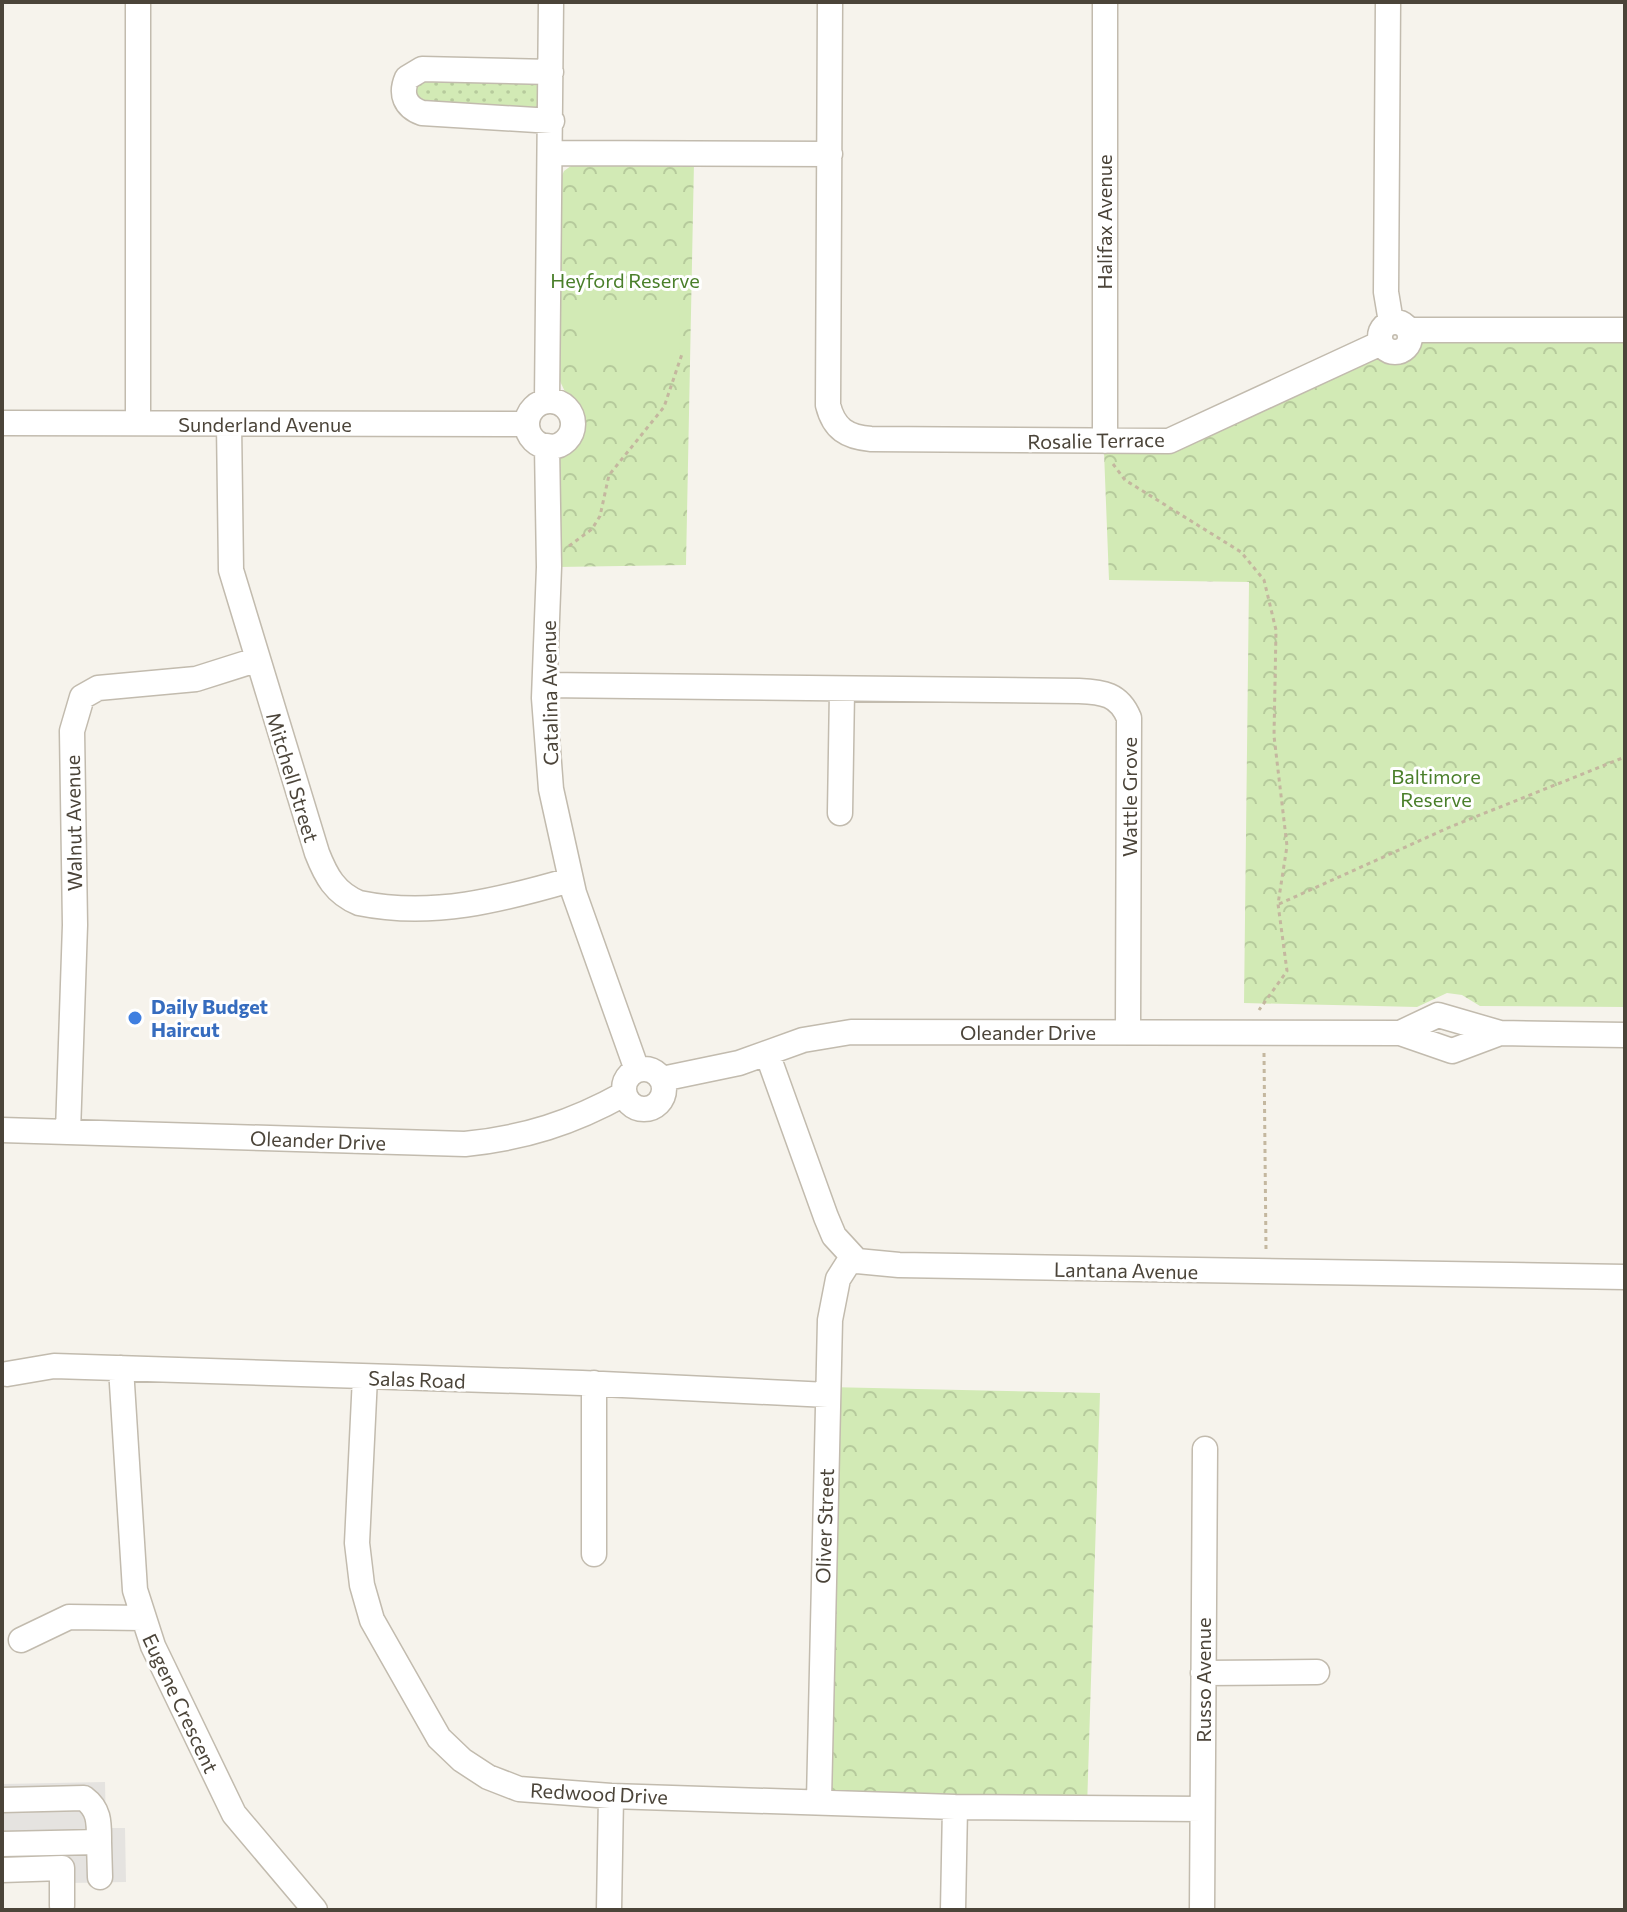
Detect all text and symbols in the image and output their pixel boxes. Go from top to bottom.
street label: Halifax Avenue [1092,155,1116,289]
park label: Heyford Reserve [550,268,700,292]
street label: Sunderland Avenue [178,412,352,436]
street label: Rosalie Terrace [1027,427,1165,453]
street label: Catalina Avenue [536,620,562,766]
street label: Mitchell Street [262,709,324,845]
street label: Wattle Grove [1117,737,1141,857]
street label: Walnut Avenue [60,755,86,891]
park label: Baltimore Reserve [1391,764,1481,811]
place label: Daily Budget Haircut [151,994,268,1041]
marker: Daily Budget Haircut [126,1009,144,1027]
street label: Oleander Drive [960,1020,1096,1044]
street label: Oleander Drive [250,1126,386,1154]
street label: Lantana Avenue [1054,1257,1198,1283]
street label: Salas Road [368,1365,466,1393]
street label: Oliver Street [810,1468,838,1584]
street label: Russo Avenue [1191,1617,1215,1743]
street label: Eugene Crescent [138,1629,224,1777]
street label: Redwood Drive [529,1777,669,1809]

